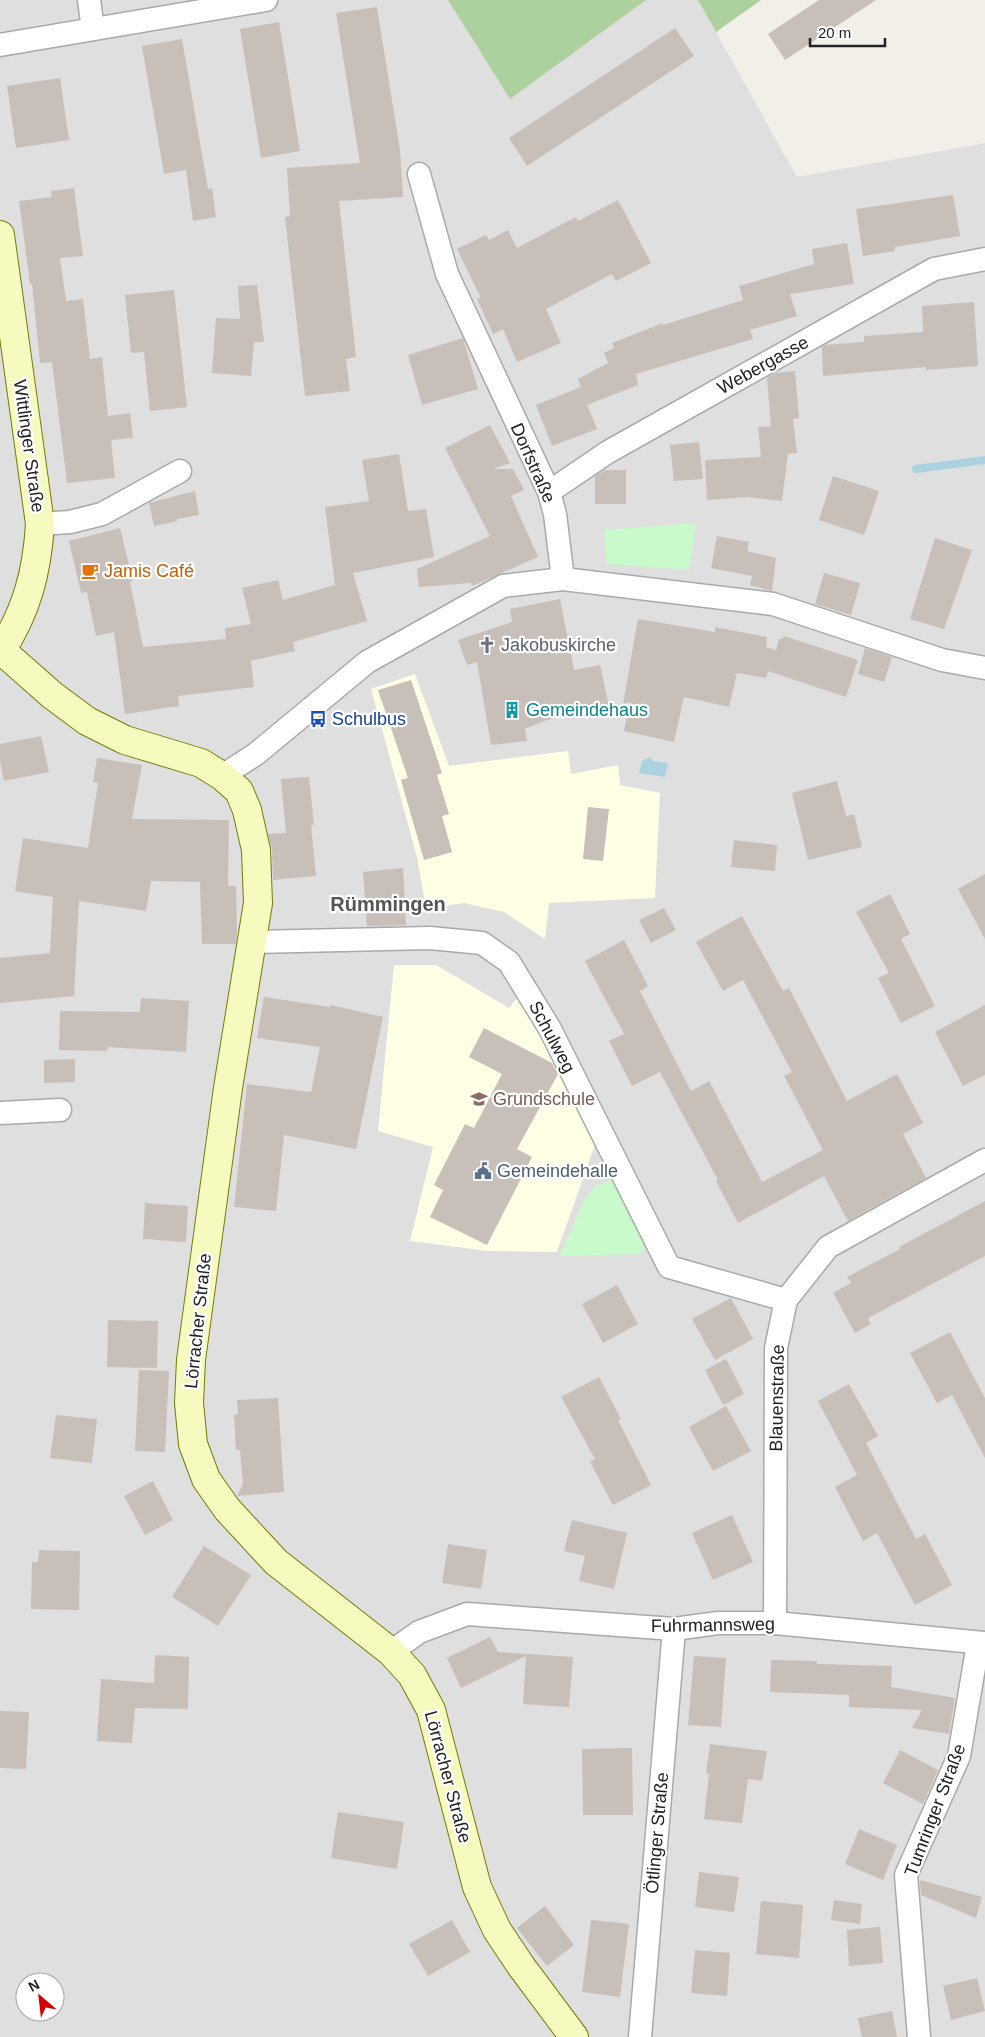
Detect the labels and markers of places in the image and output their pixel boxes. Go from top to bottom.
cafe icon: Jamis Café [80,561,100,581]
place label: Jamis Café [104,561,194,581]
church icon: Jakobuskirche [477,635,497,655]
place label: Jakobuskirche [501,635,616,655]
building icon: Gemeindehaus [502,700,522,720]
place label: Gemeindehaus [526,700,648,720]
bus stop icon: Schulbus [308,709,328,729]
place label: Schulbus [332,709,406,729]
school or university icon: Grundschule [469,1089,489,1109]
place label: Grundschule [493,1089,595,1109]
public building icon: Gemeindehalle [473,1161,493,1181]
place label: Gemeindehalle [497,1161,618,1181]

